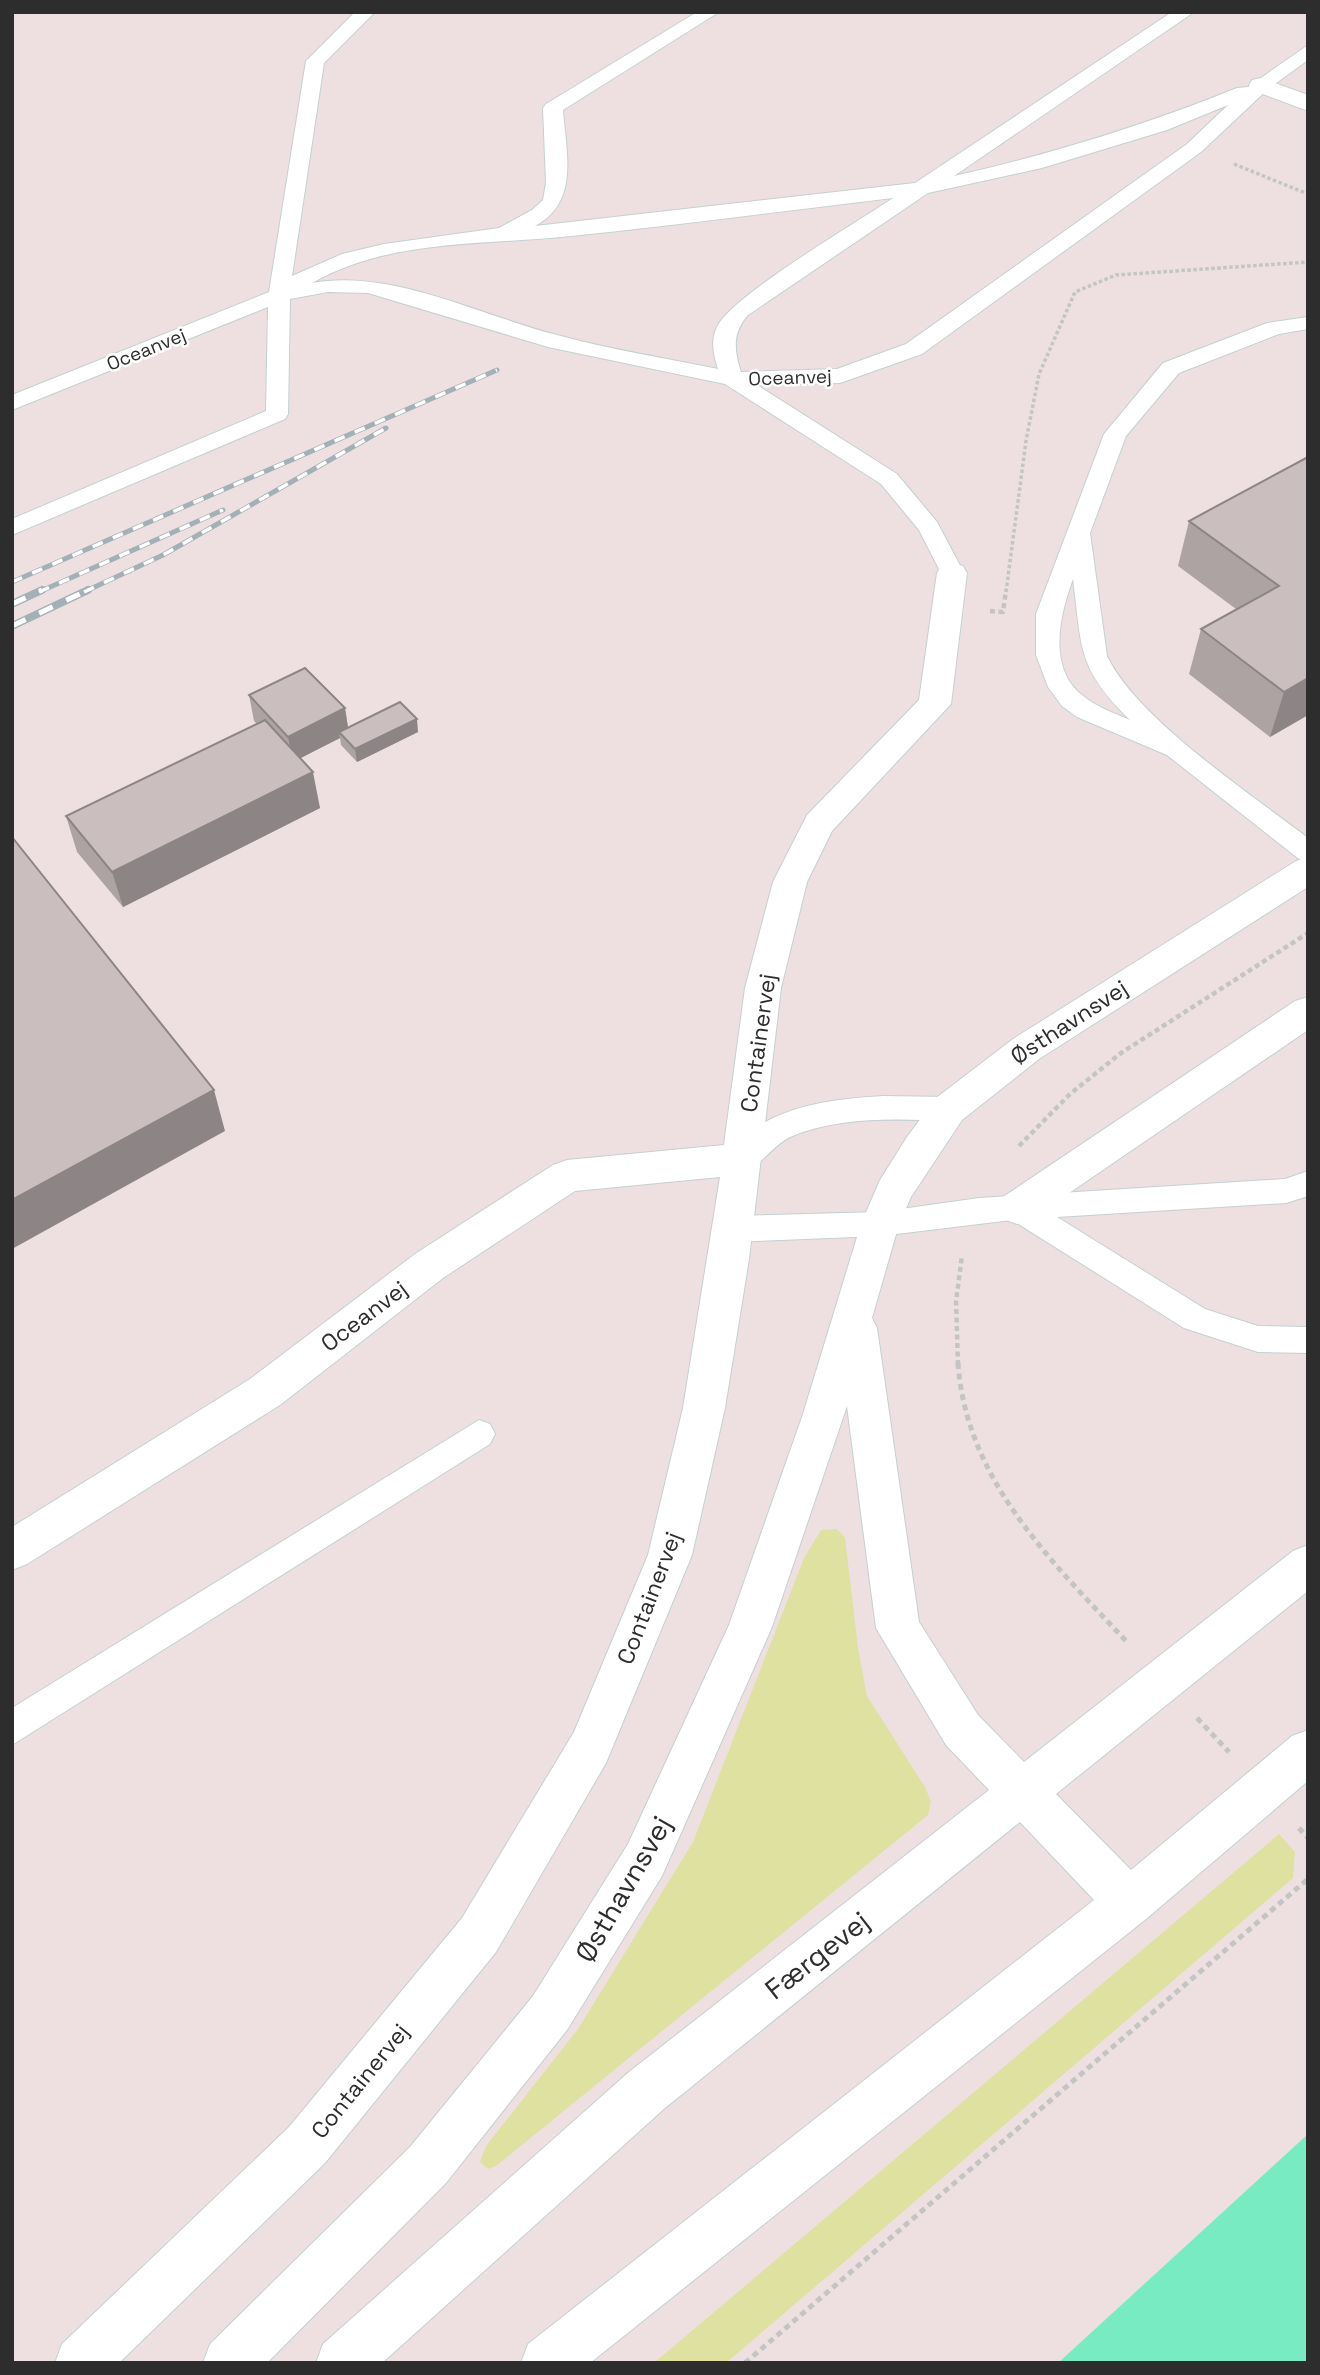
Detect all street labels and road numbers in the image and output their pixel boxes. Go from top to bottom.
street label: Oceanvej [103,322,190,377]
street label: Oceanvej [748,364,832,391]
street label: Containervej [733,972,783,1114]
street label: Østhavnsvej [1005,973,1133,1071]
street label: Oceanvej [315,1274,413,1358]
street label: Containervej [610,1527,688,1669]
street label: Østhavnsvej [567,1809,679,1969]
street label: Færgevej [758,1903,876,2007]
street label: Containervej [304,2017,416,2145]

